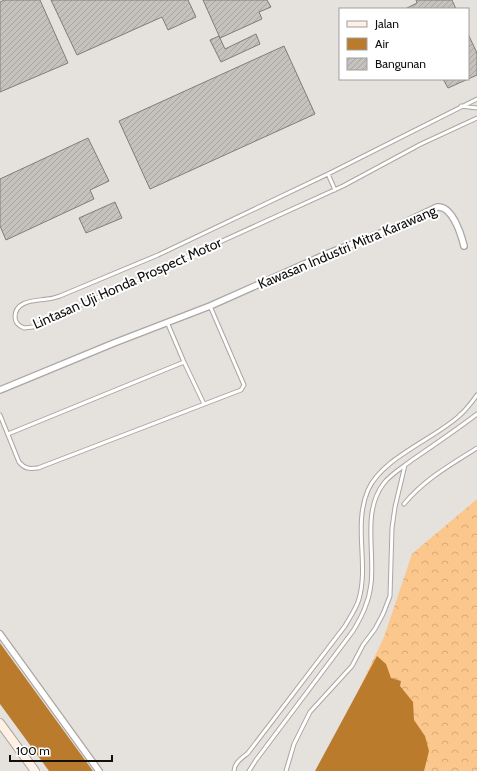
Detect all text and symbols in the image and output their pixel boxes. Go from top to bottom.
legend [339,8,469,80]
text: Jalan [374,16,399,31]
text: Air [375,36,389,51]
text: Bangunan [375,56,426,71]
street label: Kawasan Industri Mitra Karawang [255,201,440,293]
street label: Lintasan Uji Honda Prospect Motor [30,233,225,333]
scale bar [10,737,112,763]
text: 100 m [16,743,50,758]

